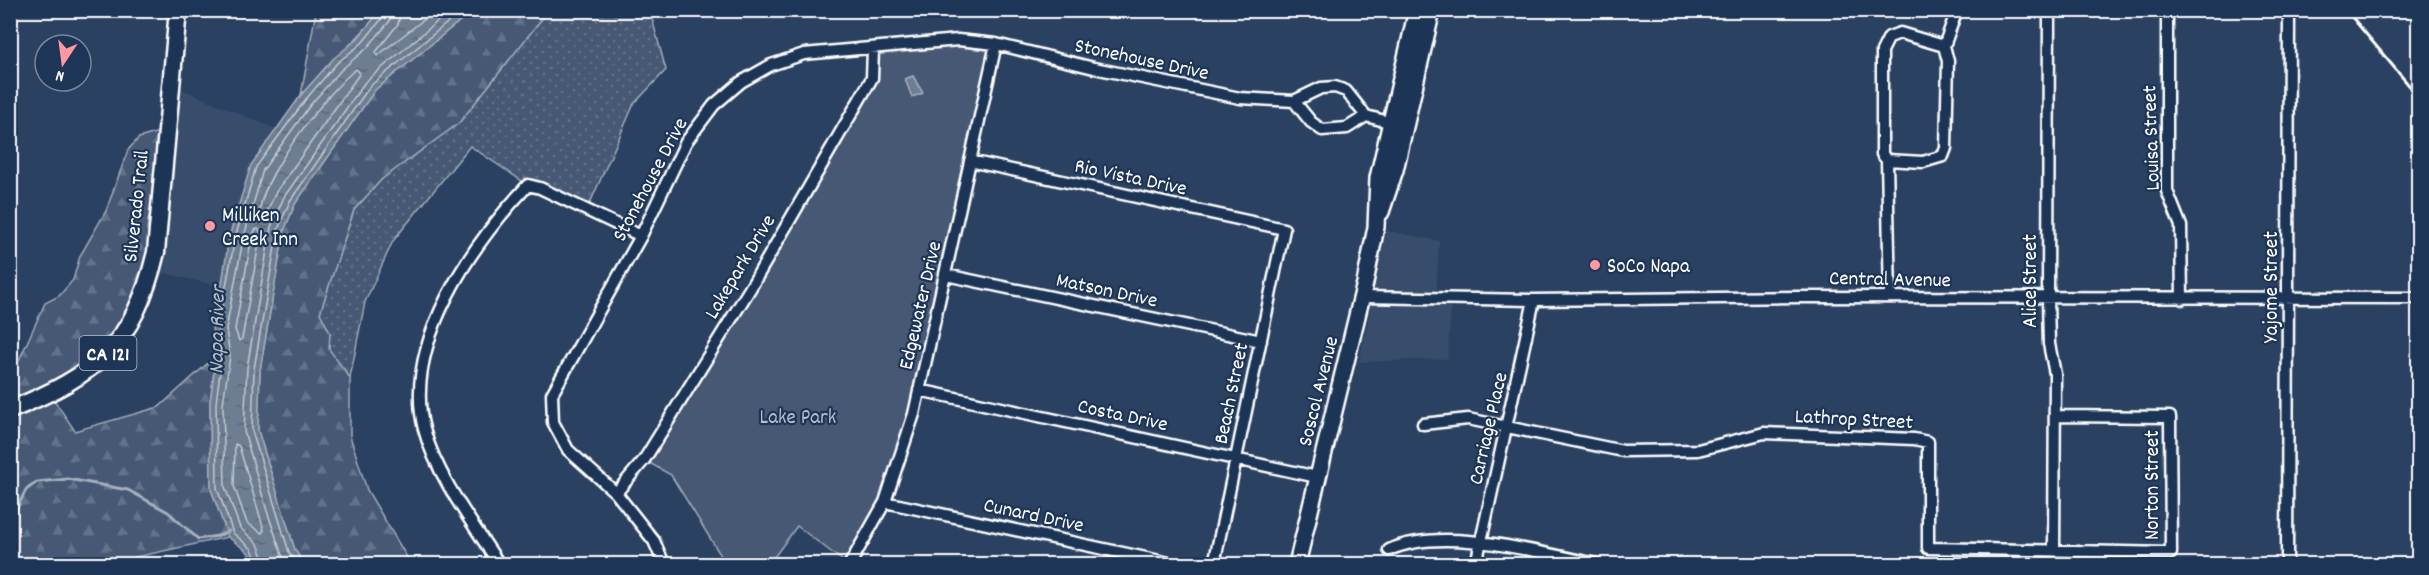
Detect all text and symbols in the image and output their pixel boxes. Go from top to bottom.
street label: Stonehouse Drive [1071,32,1211,90]
north arrow [33,33,93,93]
text: N [54,63,67,87]
street label: Louisa Street [2136,84,2170,191]
street label: Stonehouse Drive [606,113,697,248]
street label: Silverado Trail [117,149,159,264]
street label: Rio Vista Drive [1072,152,1189,205]
place label: Milliken Creek Inn [222,202,298,256]
street label: Lakepark Drive [698,209,785,326]
marker: Milliken Creek Inn [203,219,217,233]
street label: Yajome Street [2258,231,2288,343]
street label: Alice Street [2017,234,2047,328]
street label: Edgewater Drive [893,238,951,373]
place label: SoCo Napa [1607,253,1691,283]
marker: SoCo Napa [1588,258,1602,272]
street label: Central Avenue [1829,265,1951,297]
street label: Matson Drive [1053,267,1160,317]
water label: Napa River [202,283,235,375]
street label: Soscol Avenue [1292,334,1348,450]
road number: CA 121 [80,336,136,370]
street label: Beach Street [1208,340,1258,447]
street label: Carriage Place [1462,369,1517,488]
street label: Costa Drive [1075,393,1170,441]
street label: Lathrop Street [1794,403,1914,439]
park label: Lake Park [760,404,836,434]
street label: Norton Street [2139,430,2169,540]
street label: Cunard Drive [980,492,1086,542]

